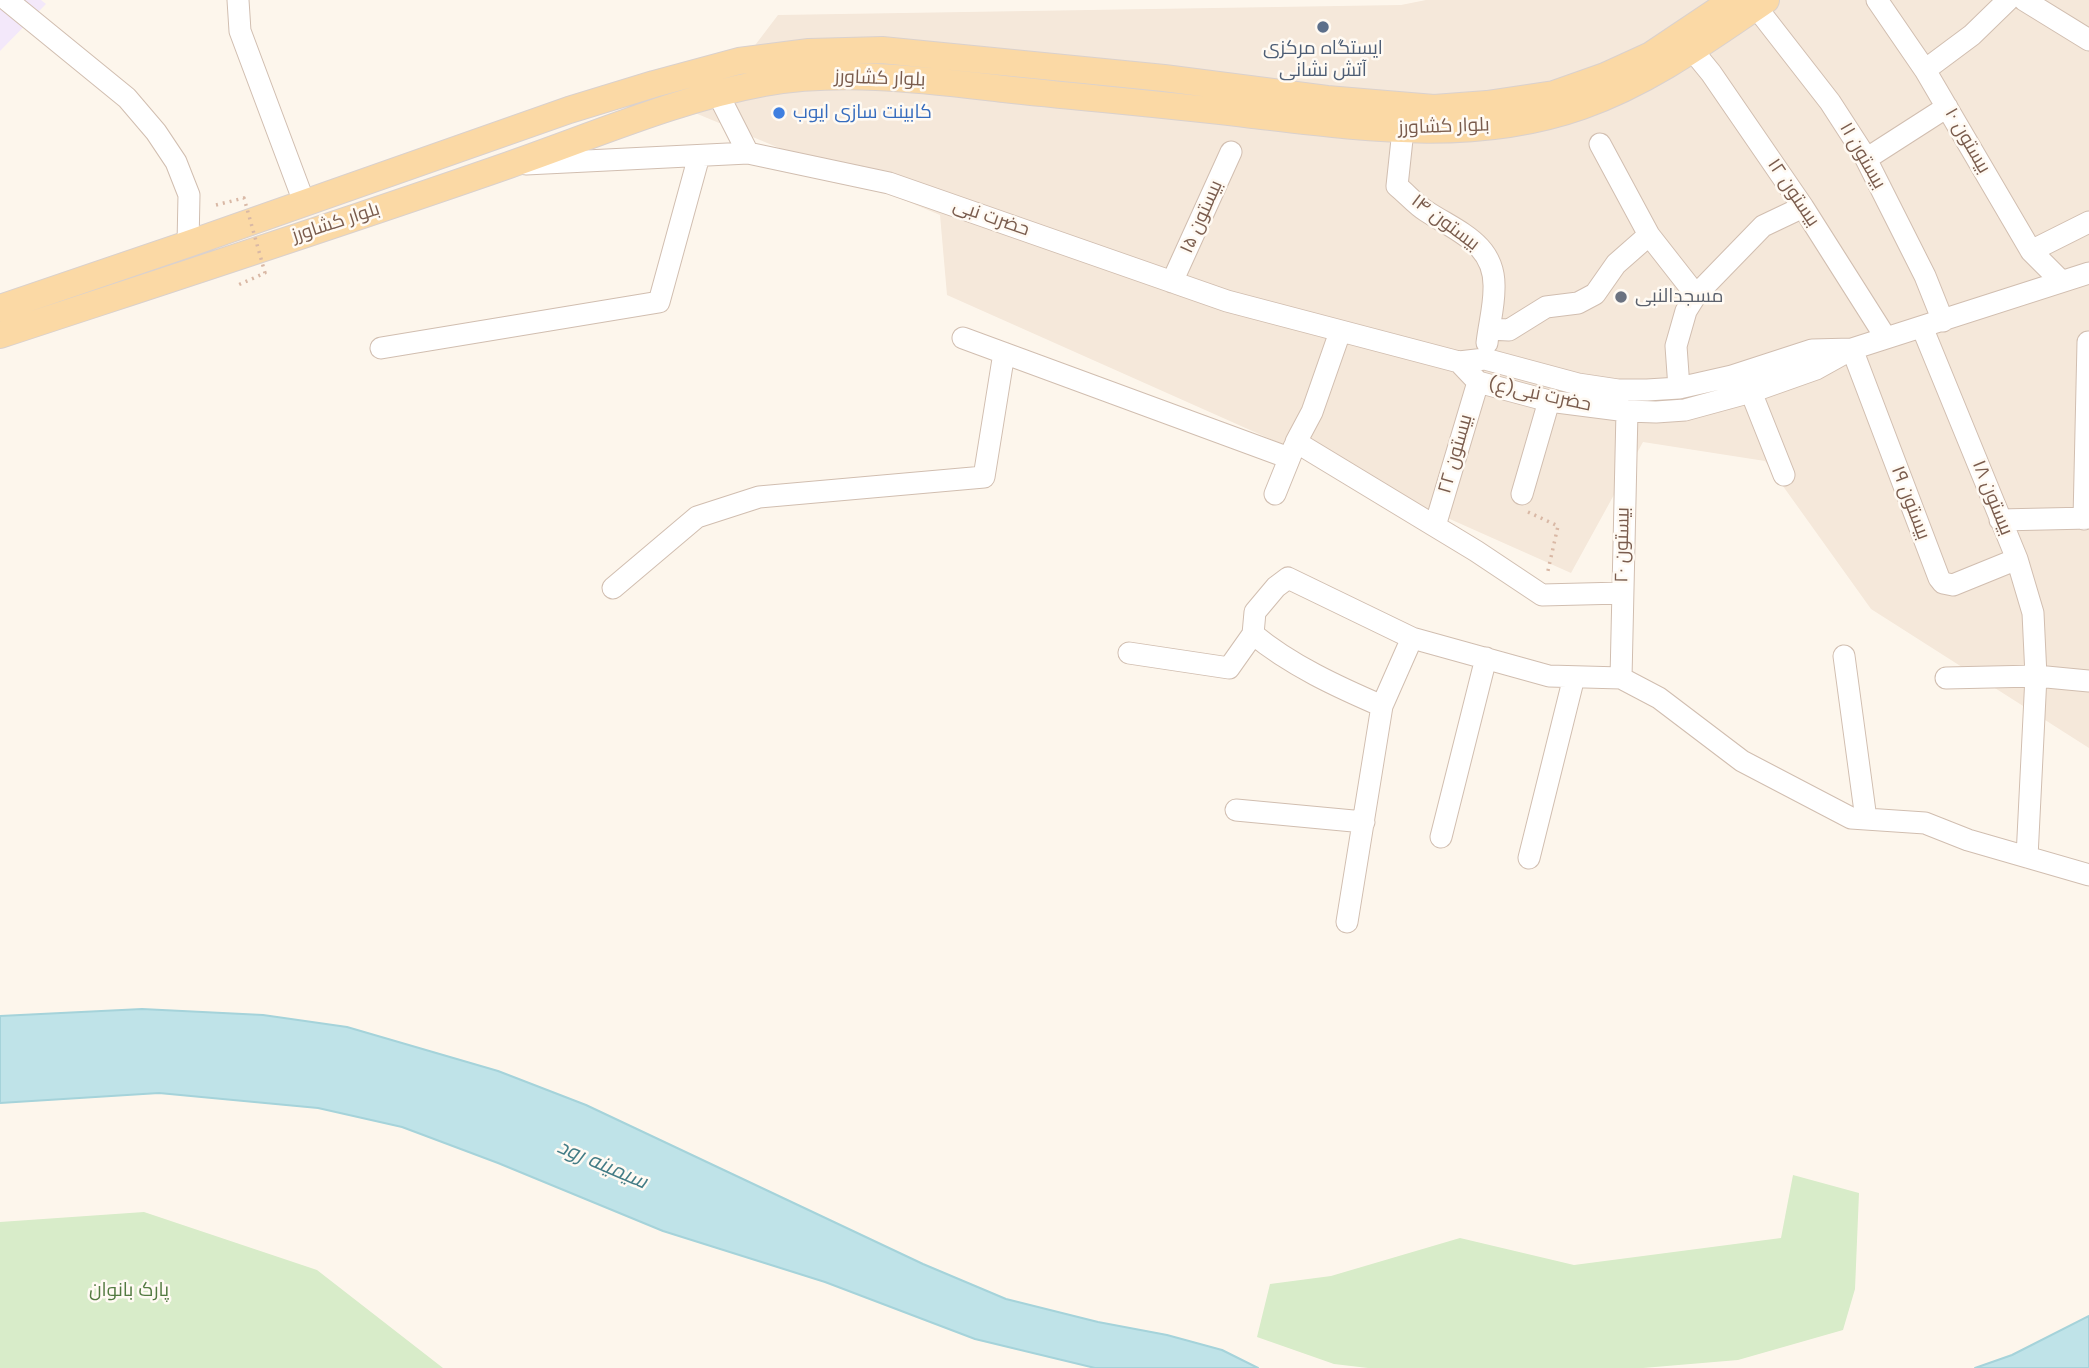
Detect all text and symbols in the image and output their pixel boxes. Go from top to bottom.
marker: ایستگاه مرکزی آتش نشانی [1315,19,1331,35]
place label: ایستگاه مرکزی آتش نشانی [1263,38,1383,82]
street label: بلوار کشاورز [834,66,926,92]
place label: کابینت سازی ایوب [793,102,932,124]
street label: بیستون ۱۰ [1939,104,1995,178]
marker: کابینت سازی ایوب [771,105,787,121]
street label: بلوار کشاورز [1398,114,1490,140]
street label: بیستون ۱۱ [1834,119,1890,193]
street label: بیستون ۱۲ [1762,155,1824,231]
street label: بیستون ۱۵ [1176,177,1228,257]
street label: بیستون ۱۴ [1406,190,1484,256]
street label: حضرت نبی [950,194,1032,242]
street label: بلوار کشاورز [289,198,383,248]
place label: مسجدالنبی [1635,286,1723,308]
marker: مسجدالنبی [1613,289,1629,305]
street label: حضرت نبی(ع) [1487,373,1593,417]
street label: بیستون ۲۲ [1434,412,1478,496]
street label: بیستون ۱۸ [1967,457,2017,539]
street label: بیستون ۱۹ [1886,463,1934,543]
street label: بیستون ۲۰ [1611,507,1635,583]
water label: سیمینه رود [553,1135,651,1195]
park label: پارک بانوان [89,1280,169,1302]

